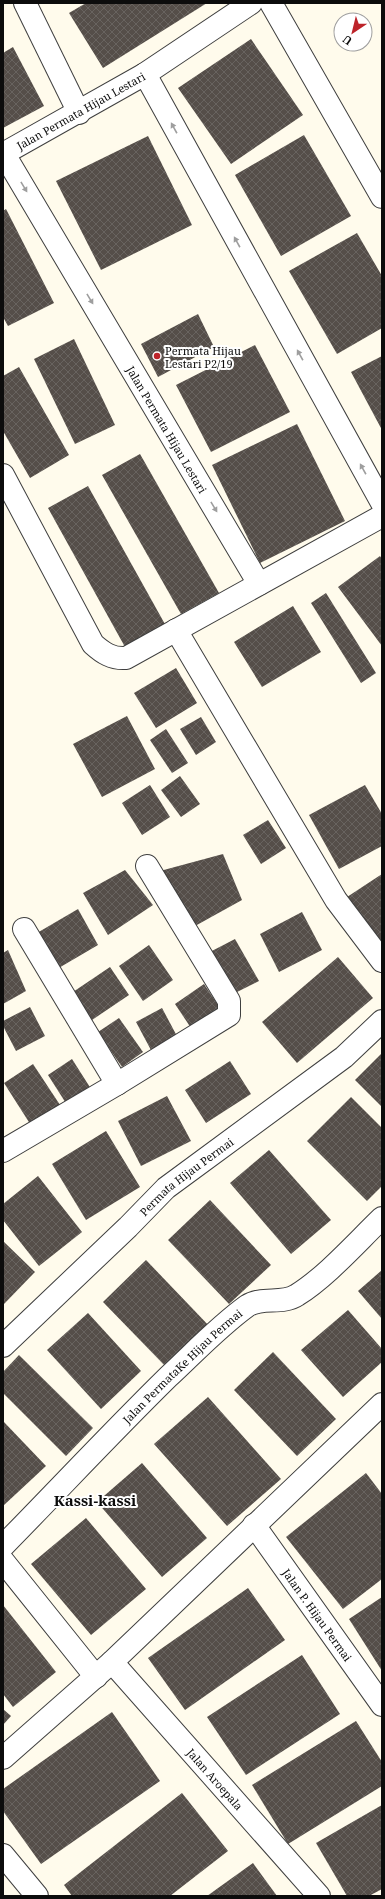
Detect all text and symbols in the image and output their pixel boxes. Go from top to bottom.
north arrow [333,12,373,52]
text: U [339,32,355,49]
street label: Jalan Permata Hijau Lestari [13,68,148,153]
one-way arrow [171,122,178,134]
one-way arrow [20,182,27,193]
one-way arrow [234,236,241,247]
one-way arrow [87,293,94,305]
place label: Permata Hijau Lestari P2/19 [165,343,241,371]
one-way arrow [297,349,304,361]
marker: Permata Hijau Lestari P2/19 [152,351,162,361]
street label: Jalan Permata Hijau Lestari [123,362,211,496]
one-way arrow [360,463,366,475]
one-way arrow [210,502,217,513]
street label: Permata Hijau Permai [136,1133,236,1219]
street label: Jalan PermataKe Hijau Permai [118,1305,245,1427]
district label: Kassi-kassi [54,1490,137,1510]
street label: Jalan P. Hijau Permai [279,1565,356,1664]
street label: Jalan Aroepala [183,1744,247,1813]

